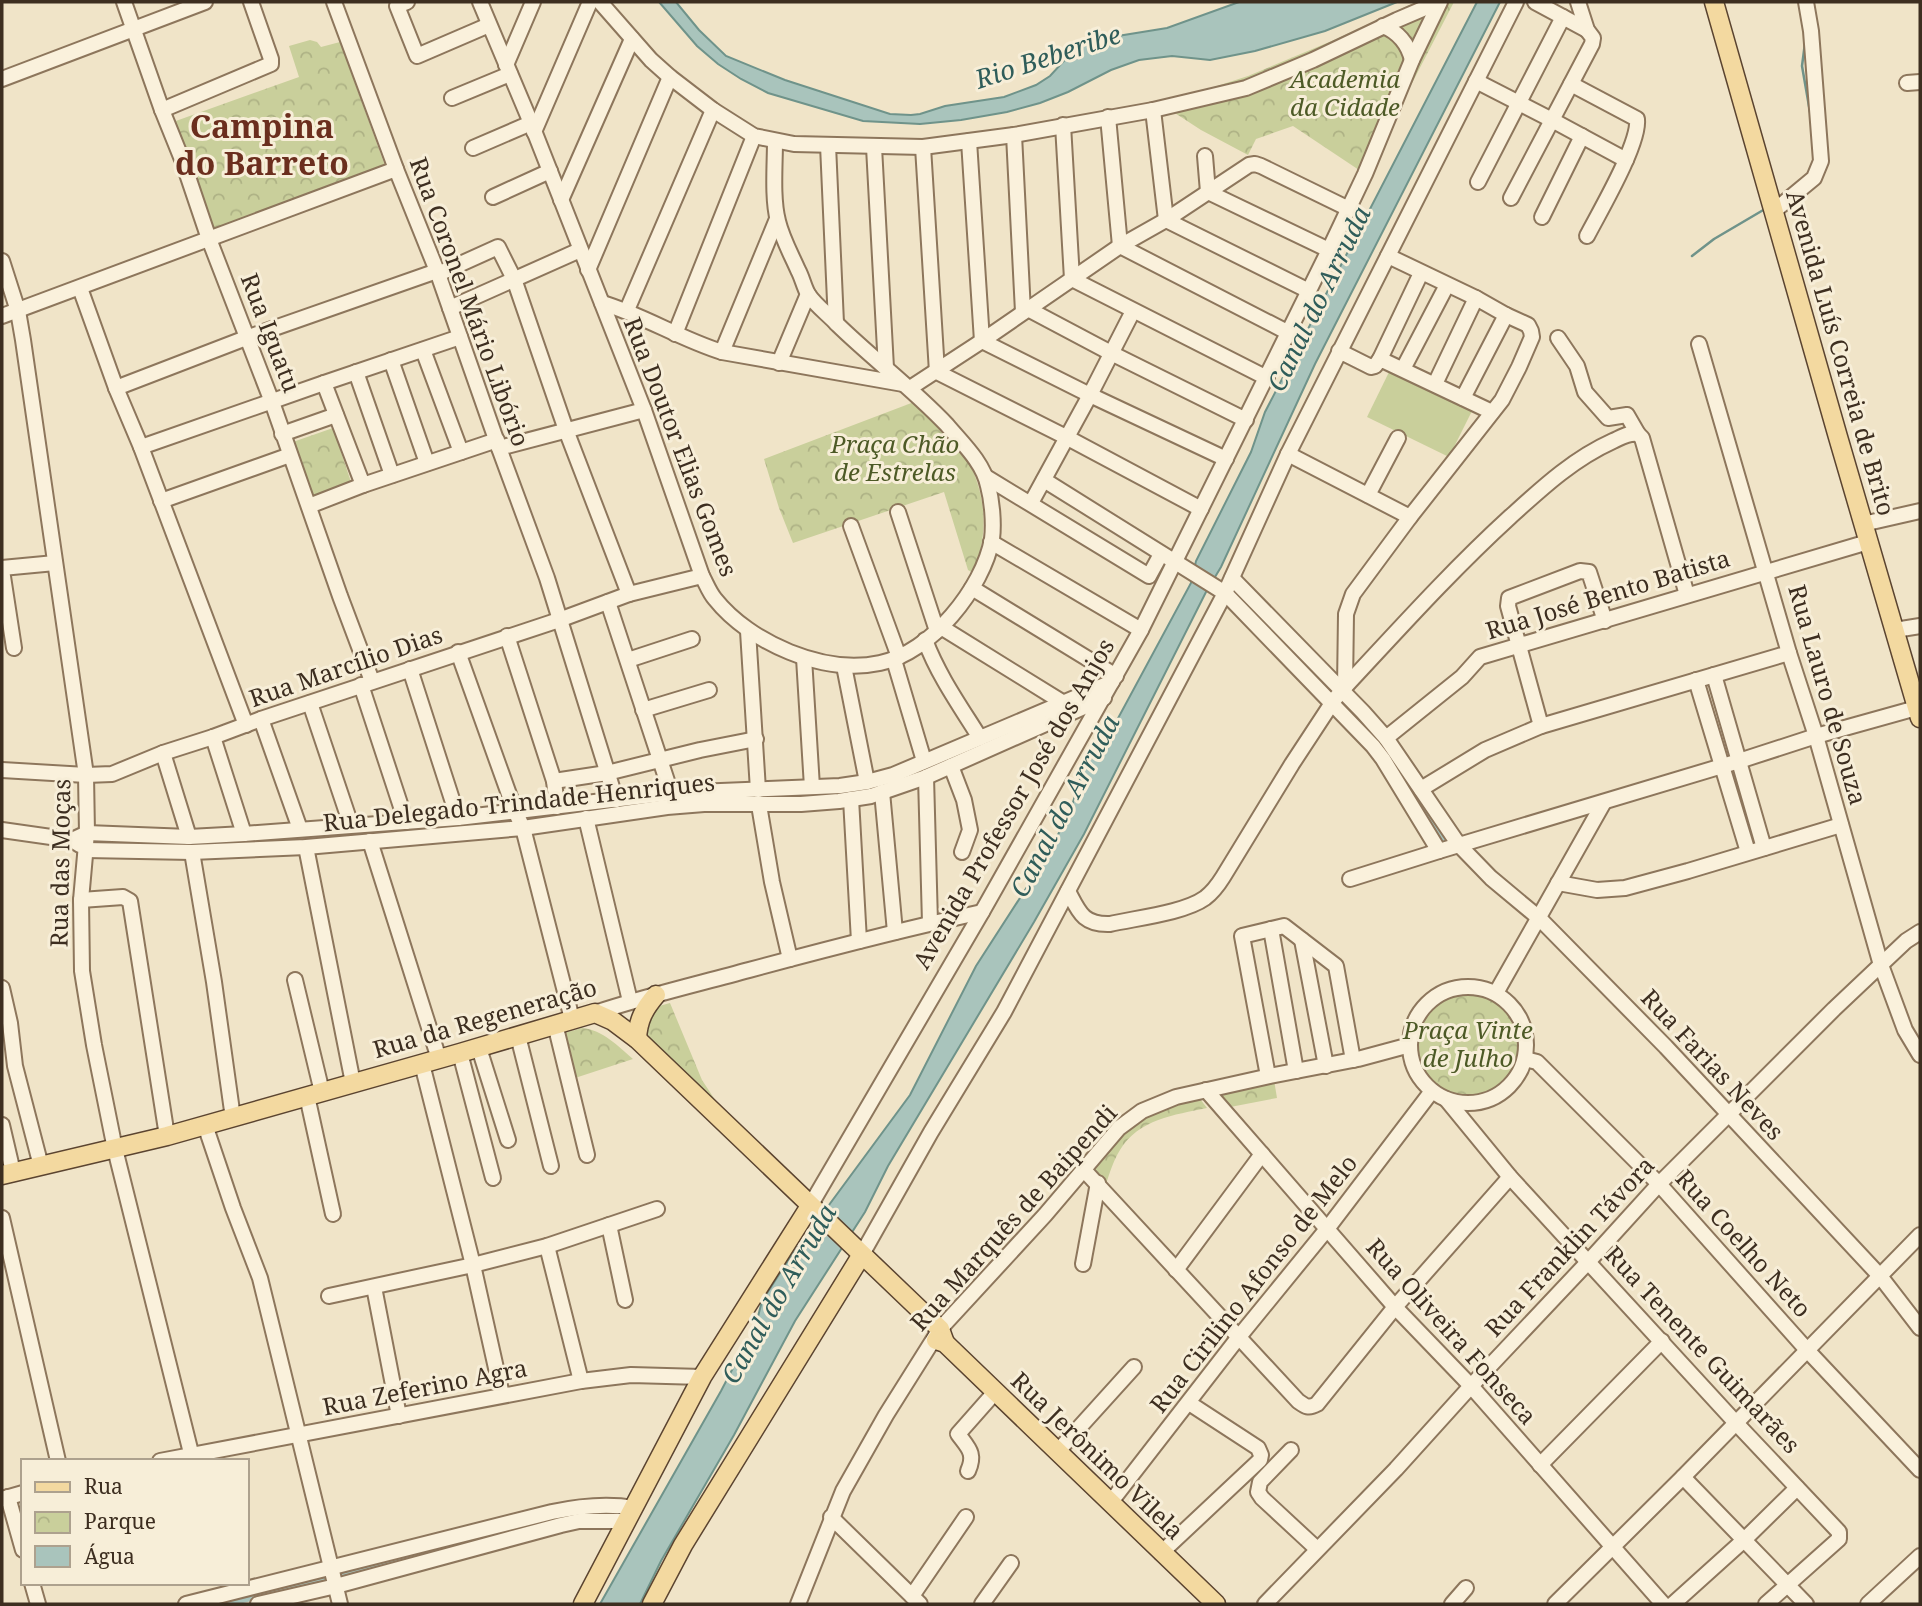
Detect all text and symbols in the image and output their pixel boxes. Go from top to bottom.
water label: Rio Beberibe [969,15,1126,97]
park label: Academia da Cidade [1288,62,1400,123]
district label: Campina do Barreto [175,104,349,184]
street label: Rua Coronel Mário Libório [403,152,538,451]
street label: Avenida Luís Correia de Brito [1779,186,1904,519]
water label: Canal do Arruda [1258,200,1378,397]
street label: Rua Iguatu [234,268,309,397]
street label: Rua Doutor Elias Gomes [617,312,746,581]
park label: Praça Chão de Estrelas [830,427,959,488]
street label: Rua José Bento Batista [1481,541,1734,646]
street label: Rua Lauro de Souza [1781,581,1876,809]
street label: Rua Marcílio Dias [245,617,446,714]
street label: Avenida Professor José dos Anjos [904,632,1121,975]
water label: Canal do Arruda [1001,708,1127,903]
street label: Rua Delegado Trindade Henriques [321,765,716,838]
street label: Rua das Moças [42,778,77,948]
street label: Rua da Regeneração [369,970,600,1065]
street label: Rua Farias Neves [1634,981,1792,1147]
park label: Praça Vinte de Julho [1402,1013,1533,1074]
street label: Rua Marquês de Baipendi [902,1096,1124,1337]
street label: Rua Cirilino Afonso de Melo [1142,1147,1364,1419]
street label: Rua Franklin Távora [1477,1149,1661,1343]
street label: Rua Coelho Neto [1669,1162,1819,1324]
water label: Canal do Arruda [712,1197,844,1390]
street label: Rua Oliveira Fonseca [1359,1231,1545,1431]
street label: Rua Tenente Guimarães [1598,1238,1808,1460]
street label: Rua Zeferino Agra [320,1351,530,1423]
street label: Rua Jerônimo Vilela [1004,1364,1192,1546]
legend [21,1459,248,1585]
text: Rua [84,1472,123,1500]
text: Parque [84,1507,156,1535]
text: Água [84,1542,135,1570]

